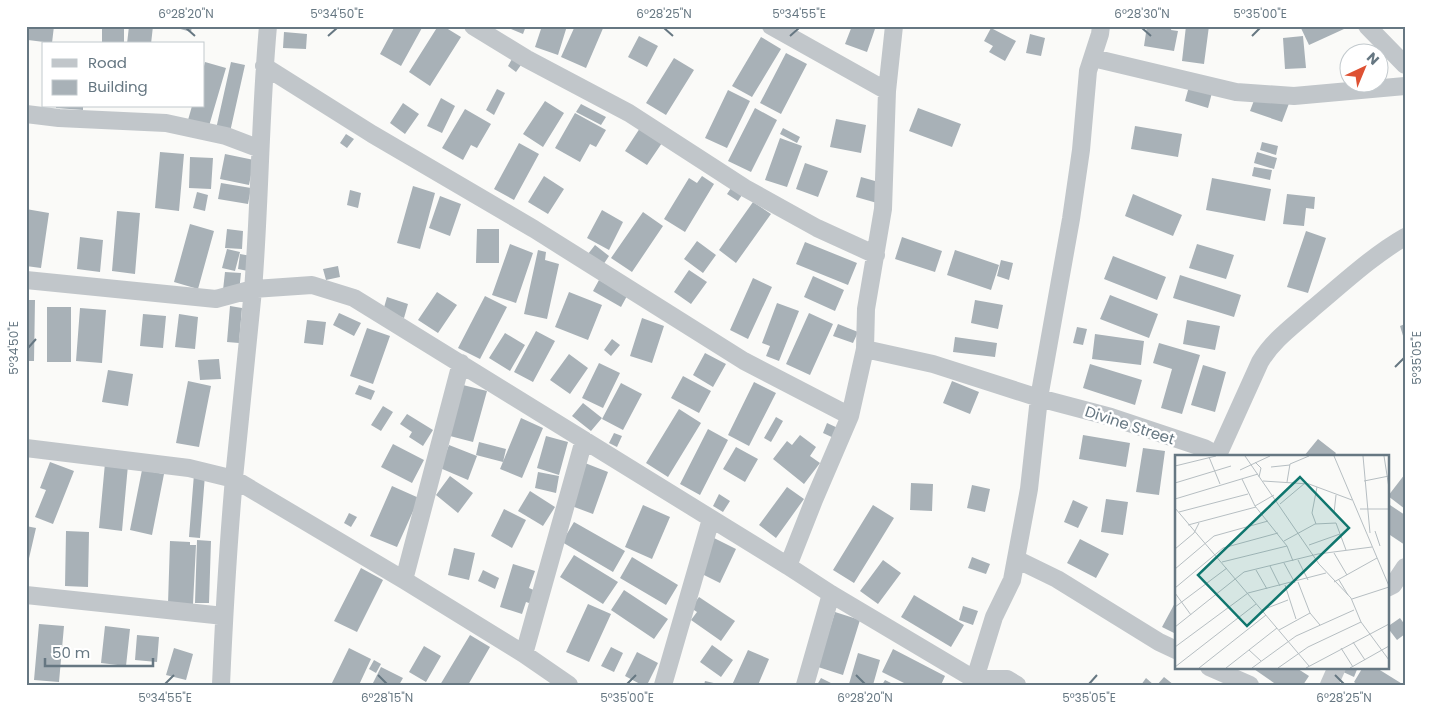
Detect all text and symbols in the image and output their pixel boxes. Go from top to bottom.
text: 6°28'20"N [158,5,214,22]
text: 5°34'50"E [310,5,364,22]
text: 6°28'25"N [636,5,692,22]
text: 5°34'55"E [772,5,826,22]
text: 6°28'30"N [1114,5,1170,22]
text: 5°35'00"E [1233,5,1287,22]
legend [42,42,205,108]
north arrow [1338,42,1388,92]
text: N [1362,48,1384,69]
text: Road [88,52,127,73]
text: Building [88,76,148,97]
text: 5°34'50"E [5,321,22,375]
text: 5°35'05"E [1408,331,1425,385]
street label: Divine Street [1082,401,1178,449]
inset map [1175,455,1388,668]
scale bar [45,636,152,668]
text: 50 m [52,642,90,663]
text: 5°34'55"E [138,689,192,706]
text: 6°28'15"N [361,689,413,706]
text: 5°35'00"E [600,689,654,706]
text: 6°28'20"N [837,689,893,706]
text: 5°35'05"E [1062,689,1116,706]
text: 6°28'25"N [1316,689,1372,706]

